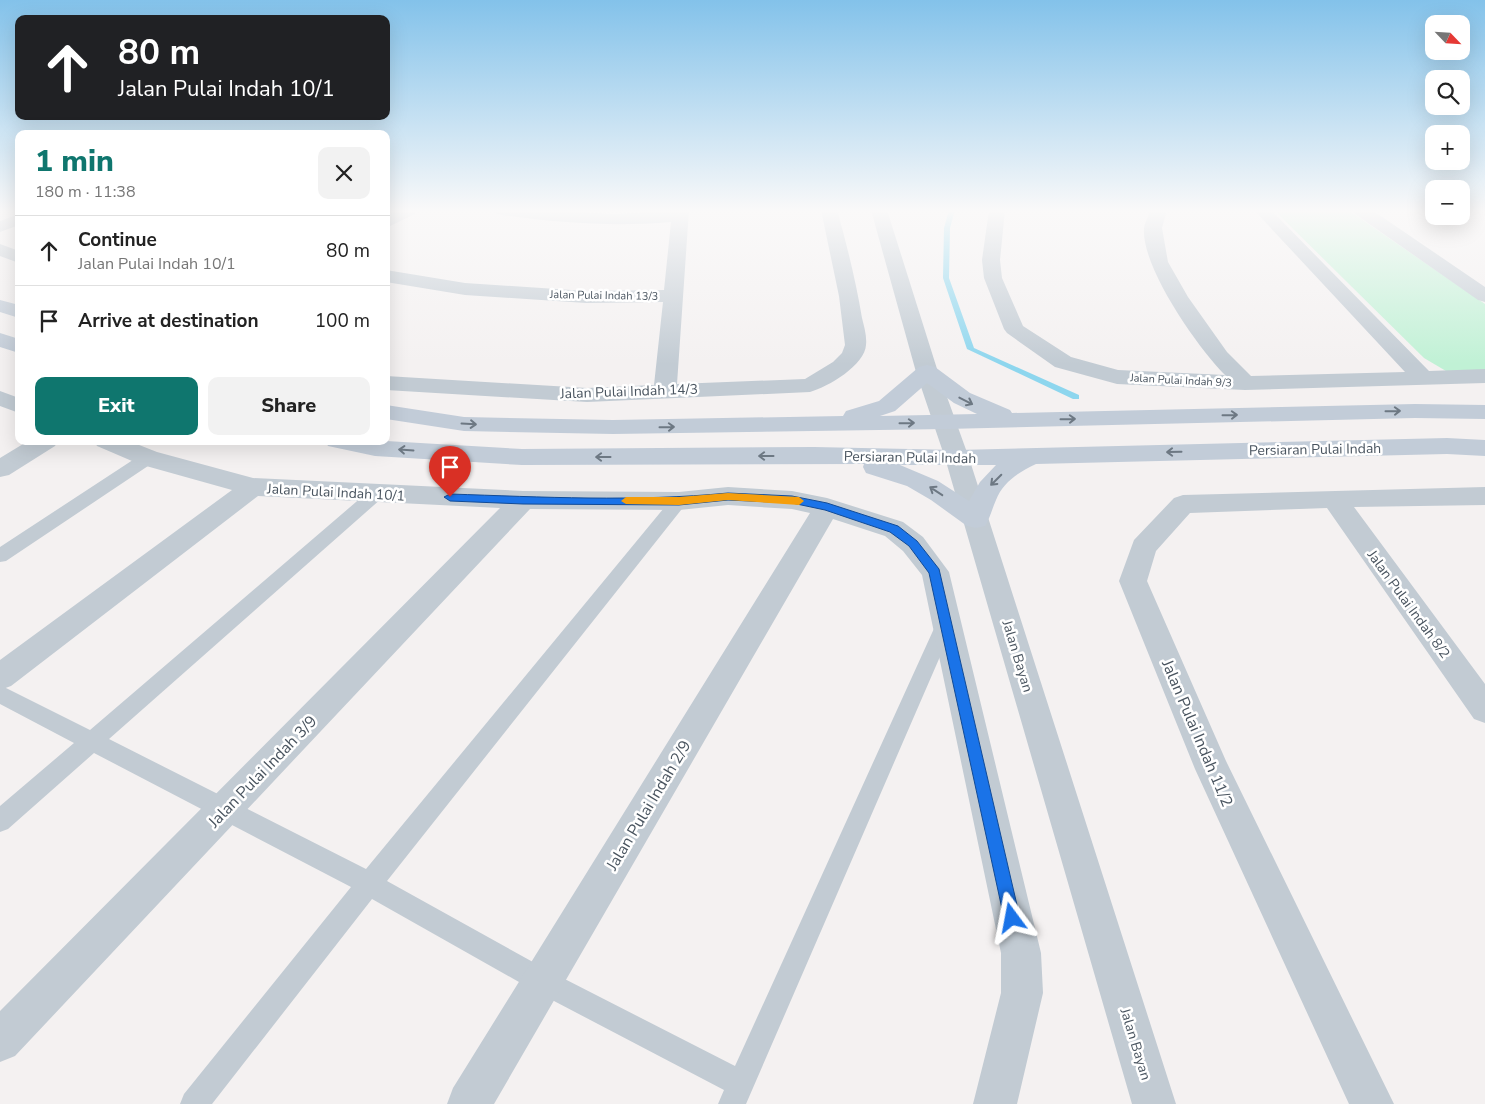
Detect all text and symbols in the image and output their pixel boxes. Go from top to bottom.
north arrow [1425,15,1470,60]
map controls [1425,15,1470,225]
text: 80 m [118,29,200,76]
icon: ahead [35,35,100,100]
button: search [1425,70,1470,115]
text: Jalan Pulai Indah 10/1 [118,74,335,104]
button: + [1425,125,1470,170]
text: 1 min [35,141,114,182]
button: close [318,147,370,199]
button: − [1425,180,1470,225]
text: 180 m · 11:38 [35,181,136,203]
text: Continue [78,227,157,253]
icon: ahead [35,237,63,265]
text: 80 m [326,238,370,264]
text: Jalan Pulai Indah 10/1 [78,253,236,275]
street label: Jalan Pulai Indah 13/3 [549,287,658,304]
icon: arrive [35,307,63,335]
text: Arrive at destination [78,308,259,334]
text: 100 m [315,308,370,334]
street label: Jalan Pulai Indah 9/3 [1129,370,1232,391]
button: Exit [35,377,198,435]
button: Share [208,377,370,435]
street label: Jalan Pulai Indah 14/3 [559,380,698,403]
one-way arrow [958,397,973,406]
one-way arrow [1384,406,1400,416]
one-way arrow [1222,410,1238,420]
one-way arrow [1059,415,1075,424]
one-way arrow [898,418,915,428]
one-way arrow [461,419,477,428]
one-way arrow [658,422,674,432]
street label: Persiaran Pulai Indah [1249,439,1381,460]
one-way arrow [398,445,414,455]
pin [429,446,471,497]
street label: Persiaran Pulai Indah [844,447,976,468]
one-way arrow [1166,447,1182,457]
one-way arrow [758,451,774,461]
one-way arrow [595,452,612,462]
icon: arrive [436,453,464,481]
one-way arrow [990,473,1002,486]
street label: Jalan Pulai Indah 10/1 [266,479,405,506]
one-way arrow [930,486,944,496]
street label: Jalan Pulai Indah 8/2 [1362,545,1454,662]
street label: Jalan Bayan [997,617,1037,694]
street label: Jalan Pulai Indah 11/2 [1156,656,1238,810]
street label: Jalan Pulai Indah 3/9 [203,711,322,833]
street label: Jalan Pulai Indah 2/9 [601,736,696,875]
position arrow [985,891,1037,943]
street label: Jalan Bayan [1115,1005,1155,1082]

